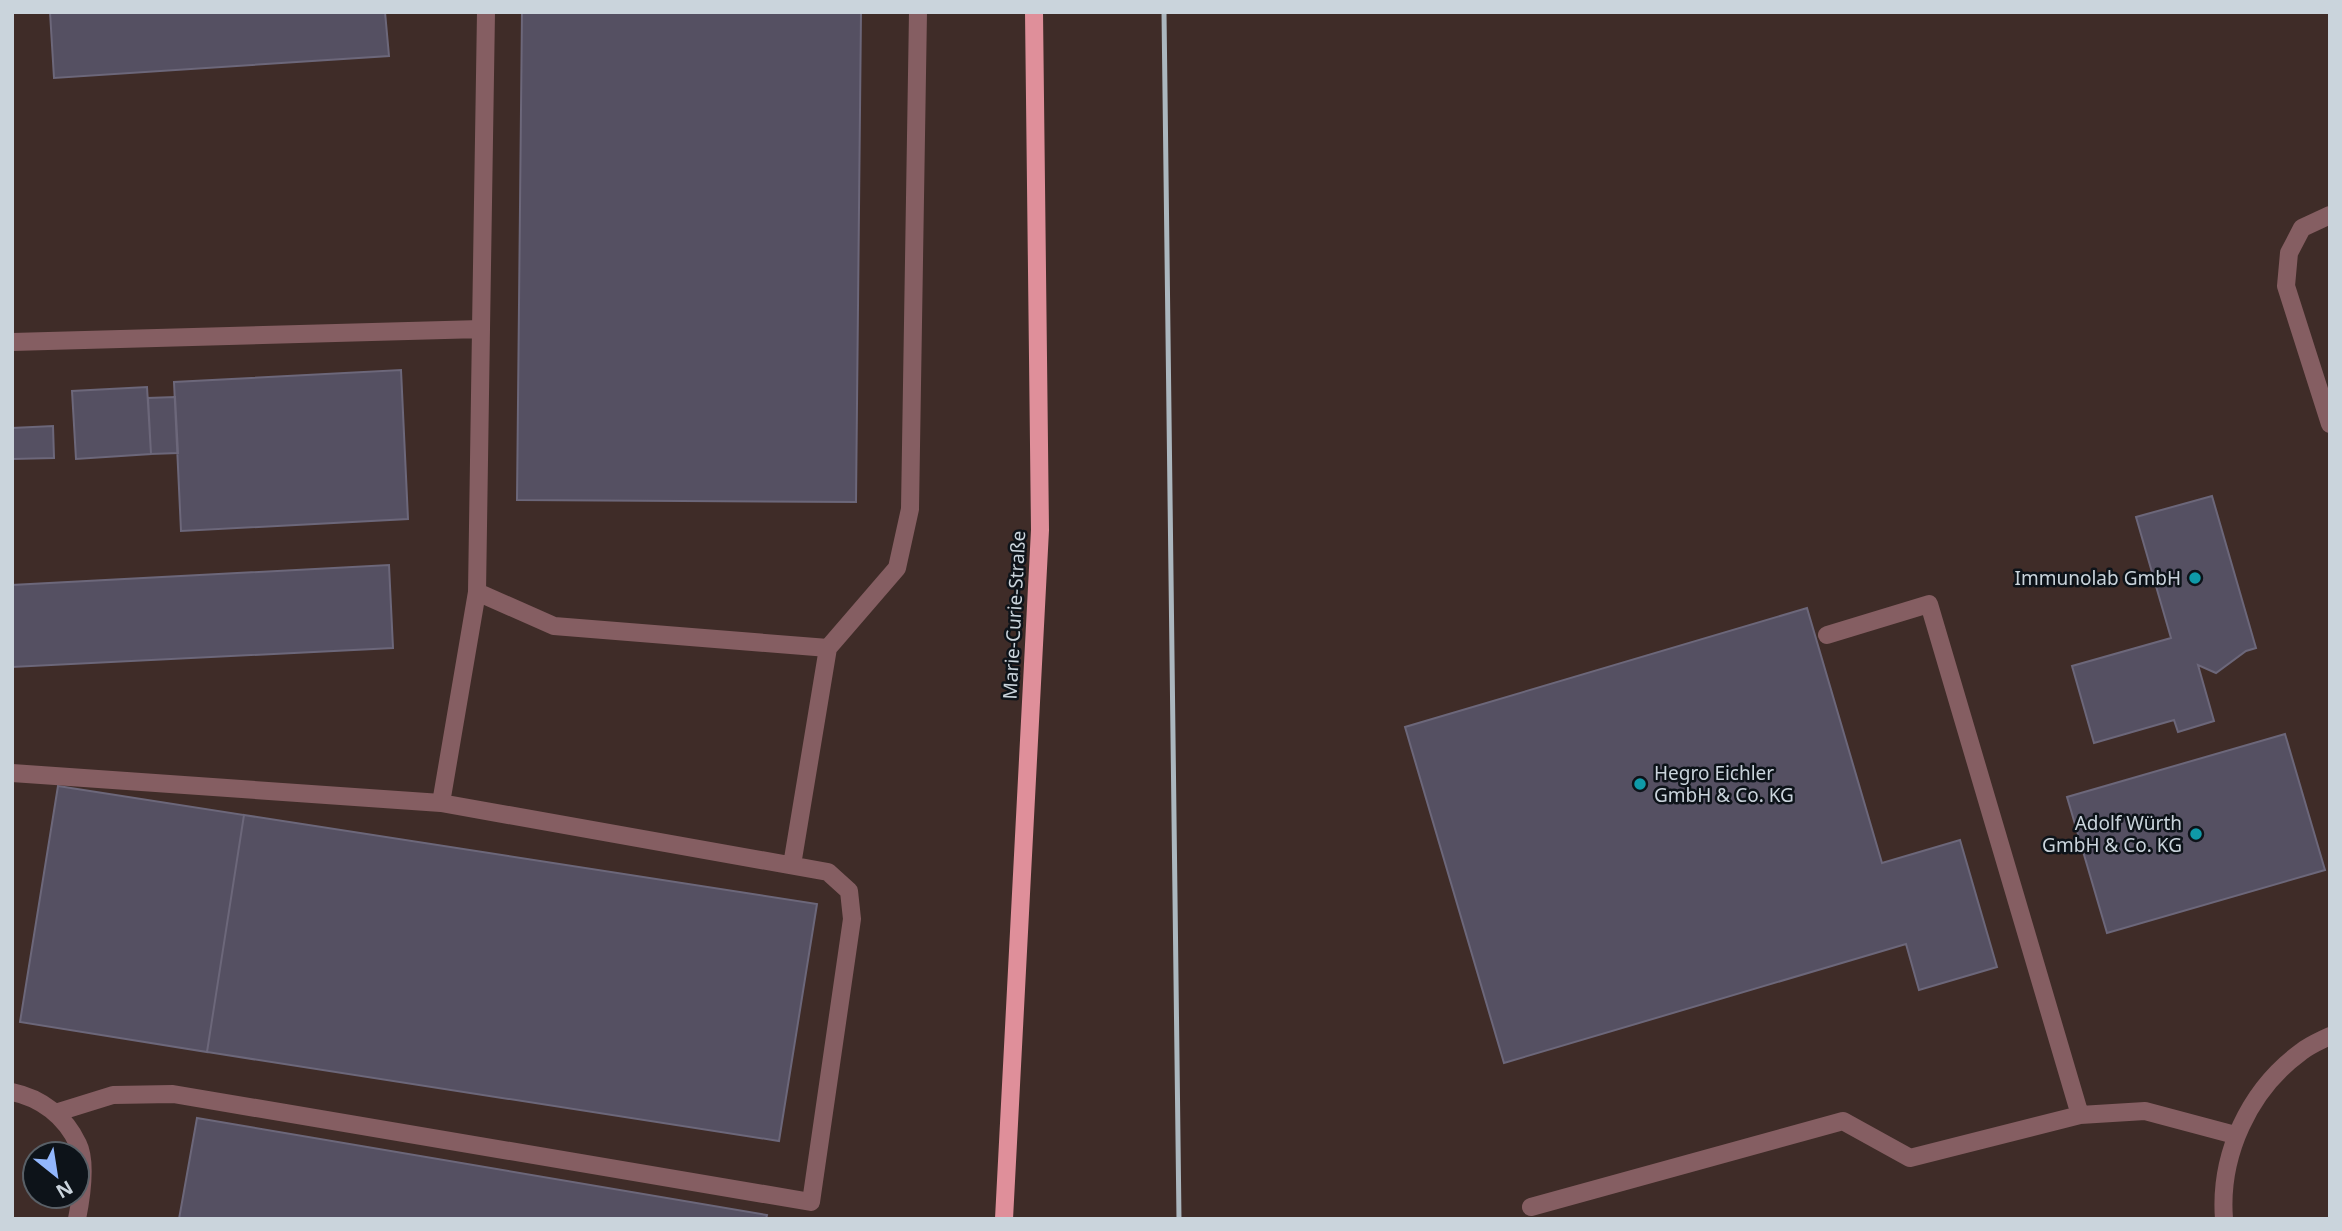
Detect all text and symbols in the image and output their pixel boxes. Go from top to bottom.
street label: Marie-Curie-Straße [997,530,1031,700]
place label: Immunolab GmbH [2015,565,2181,591]
marker: Immunolab GmbH [2187,570,2203,586]
place label: Hegro Eichler GmbH & Co. KG [1654,760,1794,808]
marker: Hegro Eichler GmbH & Co. KG [1632,776,1648,792]
place label: Adolf Würth GmbH & Co. KG [2042,810,2182,858]
marker: Adolf Würth GmbH & Co. KG [2188,826,2204,842]
north arrow [21,1140,91,1210]
text: N [51,1175,78,1205]

